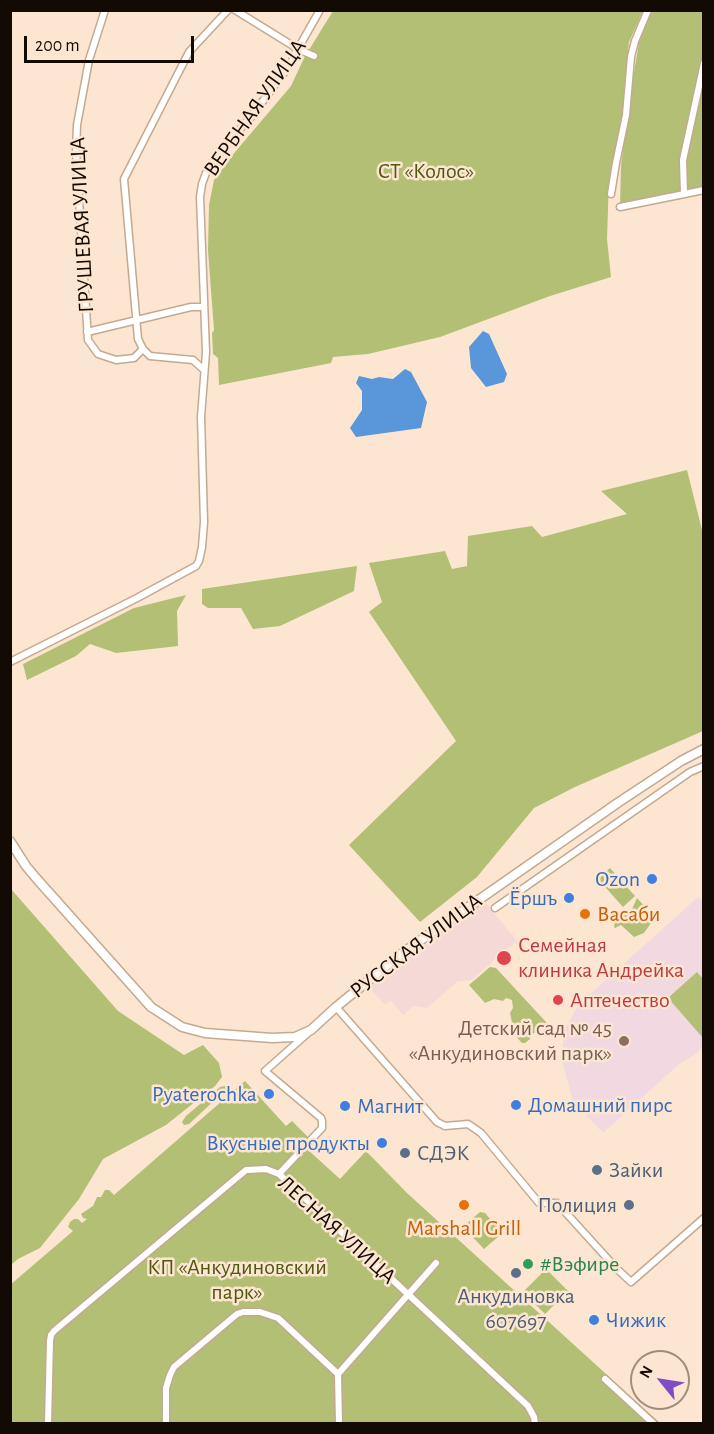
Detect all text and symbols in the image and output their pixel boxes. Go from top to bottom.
scale bar [27,24,196,62]
street label: ВЕРБНАЯ УЛИЦА [198,34,312,182]
text: 200 m [35,37,80,55]
street label: ГРУШЕВАЯ УЛИЦА [64,137,100,313]
park label: СТ «Колос» [378,158,474,184]
place label: Ozon [595,866,640,892]
marker: Ozon [645,872,659,886]
place label: Ёршъ [509,885,557,911]
street label: РУССКАЯ УЛИЦА [345,888,487,1004]
marker: Ёршъ [562,891,576,905]
place label: Васаби [597,901,660,927]
marker: Васаби [578,907,592,921]
place label: Семейная клиника Андрейка [518,932,684,984]
marker: Семейная клиника Андрейка [495,949,513,967]
place label: Аптечество [570,987,670,1013]
marker: Аптечество [551,993,565,1007]
place label: Детский сад № 45 «Анкудиновский парк» [408,1015,612,1066]
marker: Детский сад № 45 «Анкудиновский парк» [617,1034,631,1048]
place label: Pyaterochka [152,1081,257,1107]
marker: Pyaterochka [262,1087,276,1101]
place label: Домашний пирс [528,1092,673,1118]
place label: Магнит [357,1093,423,1119]
marker: Домашний пирс [509,1098,523,1112]
marker: Магнит [338,1099,352,1113]
place label: Вкусные продукты [206,1130,370,1156]
marker: Вкусные продукты [375,1136,389,1150]
place label: СДЭК [417,1140,469,1166]
marker: СДЭК [398,1146,412,1160]
place label: Зайки [609,1157,663,1183]
marker: Зайки [590,1163,604,1177]
street label: ЛЕСНАЯ УЛИЦА [273,1170,401,1290]
place label: Полиция [538,1192,617,1218]
marker: Marshall Grill [457,1198,471,1212]
marker: Полиция [622,1198,636,1212]
place label: Marshall Grill [407,1215,521,1241]
place label: #Вэфире [540,1251,619,1277]
park label: КП «Анкудиновский парк» [147,1254,327,1306]
marker: #Вэфире [521,1257,535,1271]
marker: Анкудиновка 607697 [509,1266,523,1280]
place label: Анкудиновка 607697 [457,1283,575,1334]
place label: Чижик [606,1307,666,1333]
marker: Чижик [587,1313,601,1327]
north arrow [630,1350,690,1410]
text: N [636,1363,656,1381]

